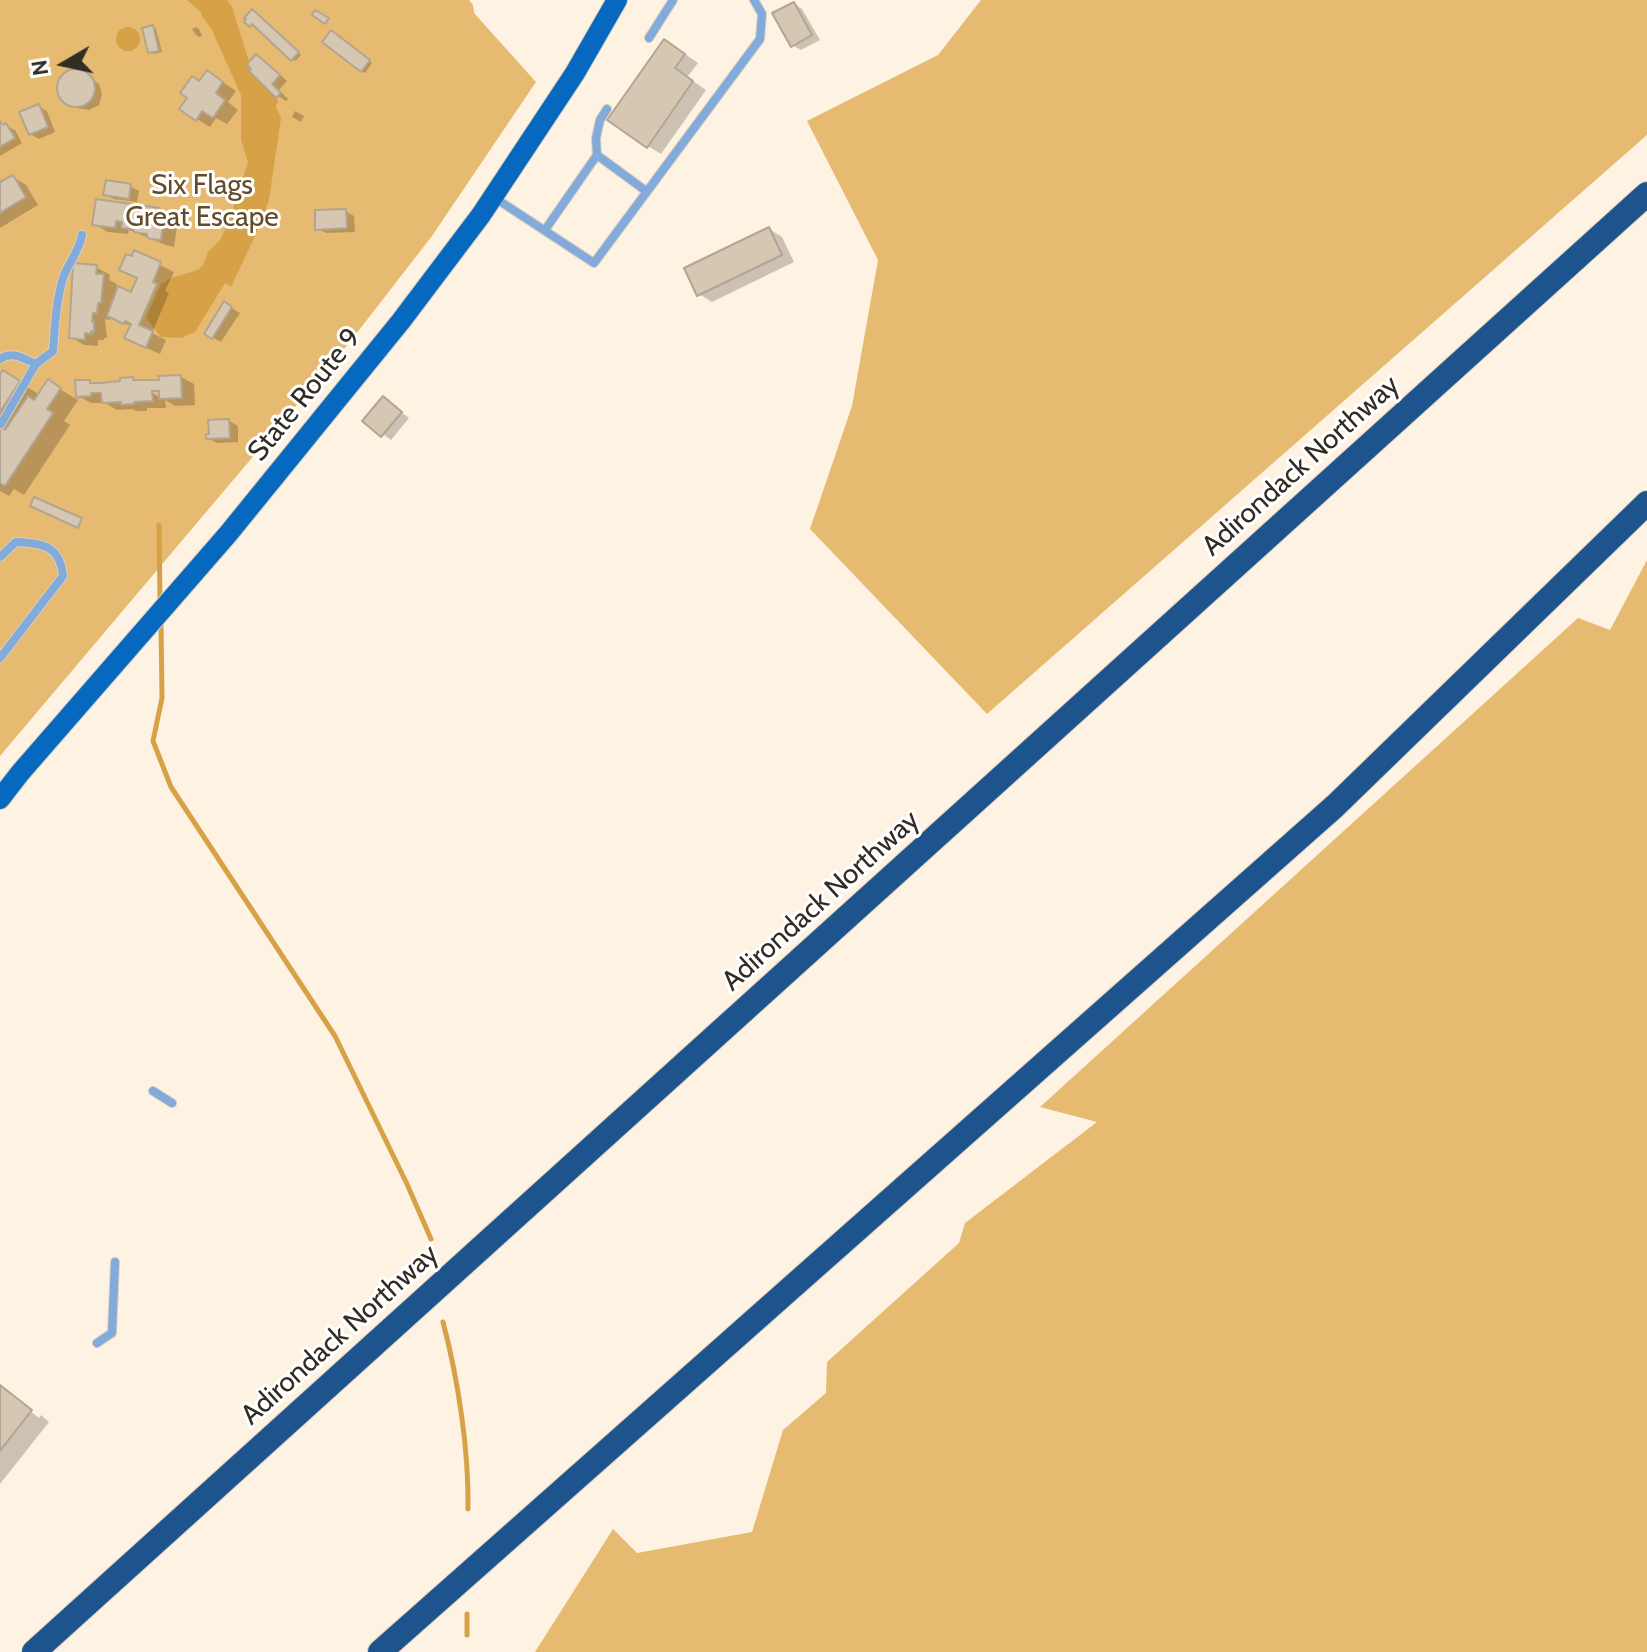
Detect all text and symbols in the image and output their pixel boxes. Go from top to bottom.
north arrow [24,24,104,104]
text: N [25,58,54,78]
park label: Six Flags Great Escape [125,169,279,235]
street label: State Route 9 [241,322,369,468]
street label: Adirondack Northway [1196,369,1406,563]
street label: Adirondack Northway [716,804,926,998]
street label: Adirondack Northway [235,1238,445,1432]

